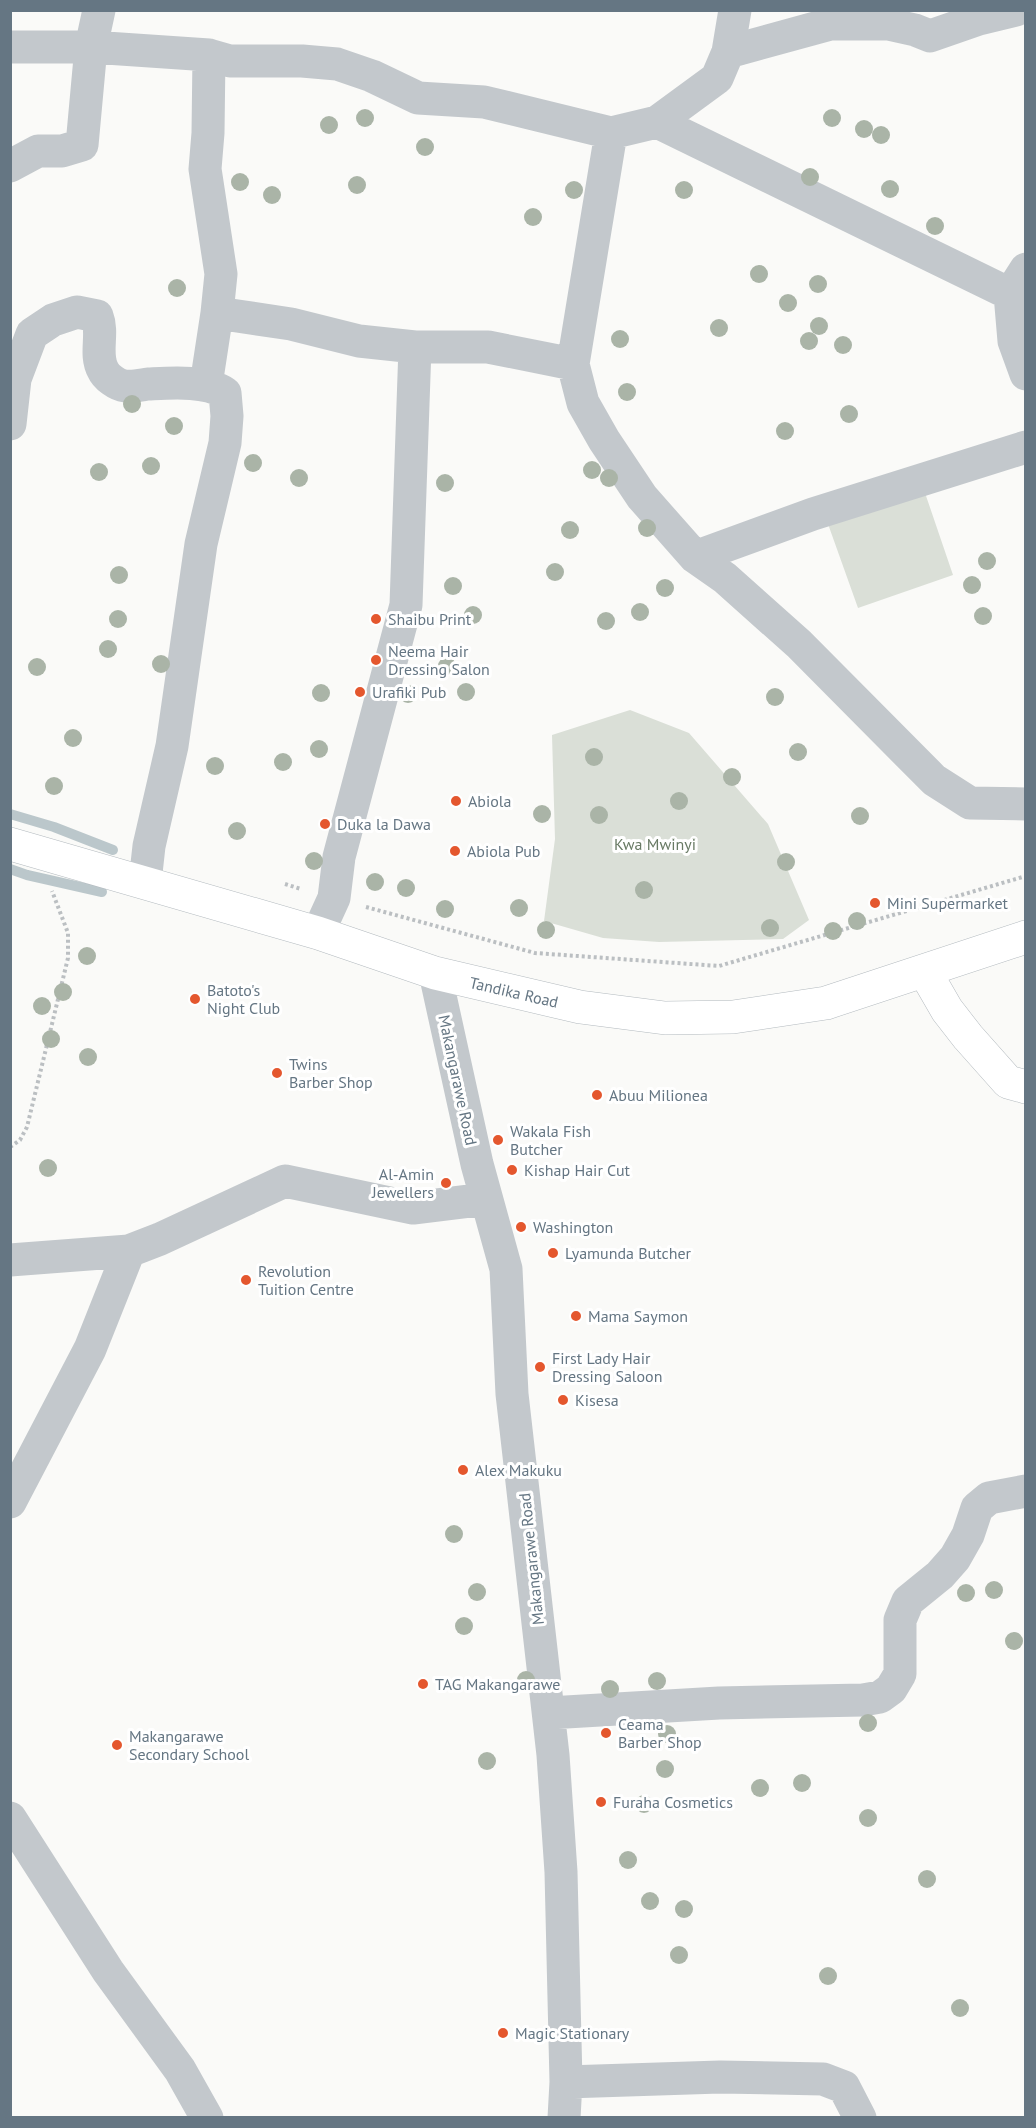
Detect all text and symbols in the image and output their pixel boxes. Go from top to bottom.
place label: Shaibu Print [388,609,472,629]
marker: Shaibu Print [369,612,383,626]
place label: Neema Hair Dressing Salon [388,641,490,679]
marker: Neema Hair Dressing Salon [369,653,383,667]
place label: Urafiki Pub [372,682,446,702]
marker: Urafiki Pub [353,685,367,699]
place label: Abiola [468,791,511,811]
marker: Abiola [449,794,463,808]
place label: Duka la Dawa [337,814,431,834]
marker: Duka la Dawa [318,817,332,831]
park label: Kwa Mwinyi [614,834,696,854]
place label: Abiola Pub [467,841,540,861]
marker: Abiola Pub [448,844,462,858]
place label: Mini Supermarket [887,893,1009,913]
marker: Mini Supermarket [868,896,882,910]
street label: Tandika Road [468,972,560,1012]
place label: Batoto's Night Club [207,980,280,1018]
marker: Batoto's Night Club [188,992,202,1006]
street label: Makangarawe Road [434,1013,482,1147]
place label: Twins Barber Shop [289,1054,373,1092]
marker: Twins Barber Shop [270,1066,284,1080]
place label: Abuu Milionea [609,1085,708,1105]
marker: Abuu Milionea [590,1088,604,1102]
place label: Wakala Fish Butcher [510,1121,591,1159]
marker: Wakala Fish Butcher [491,1133,505,1147]
place label: Kishap Hair Cut [524,1160,631,1180]
marker: Kishap Hair Cut [505,1163,519,1177]
place label: Al-Amin Jewellers [371,1164,434,1202]
marker: Al-Amin Jewellers [439,1176,453,1190]
place label: Washington [533,1217,613,1237]
marker: Washington [514,1220,528,1234]
place label: Lyamunda Butcher [565,1243,692,1263]
marker: Lyamunda Butcher [546,1246,560,1260]
place label: Revolution Tuition Centre [258,1261,354,1299]
marker: Revolution Tuition Centre [239,1273,253,1287]
place label: Mama Saymon [588,1306,688,1326]
marker: Mama Saymon [569,1309,583,1323]
place label: First Lady Hair Dressing Saloon [552,1348,662,1386]
marker: First Lady Hair Dressing Saloon [533,1360,547,1374]
place label: Kisesa [575,1390,619,1410]
marker: Kisesa [556,1393,570,1407]
place label: Alex Makuku [475,1460,562,1480]
marker: Alex Makuku [456,1463,470,1477]
street label: Makangarawe Road [514,1492,548,1626]
place label: TAG Makangarawe [435,1674,560,1694]
marker: TAG Makangarawe [416,1677,430,1691]
place label: Ceama Barber Shop [618,1714,702,1752]
place label: Makangarawe Secondary School [129,1726,249,1764]
marker: Ceama Barber Shop [599,1726,613,1740]
marker: Makangarawe Secondary School [110,1738,124,1752]
place label: Furaha Cosmetics [613,1792,733,1812]
marker: Furaha Cosmetics [594,1795,608,1809]
place label: Magic Stationary [515,2023,630,2043]
marker: Magic Stationary [496,2026,510,2040]

